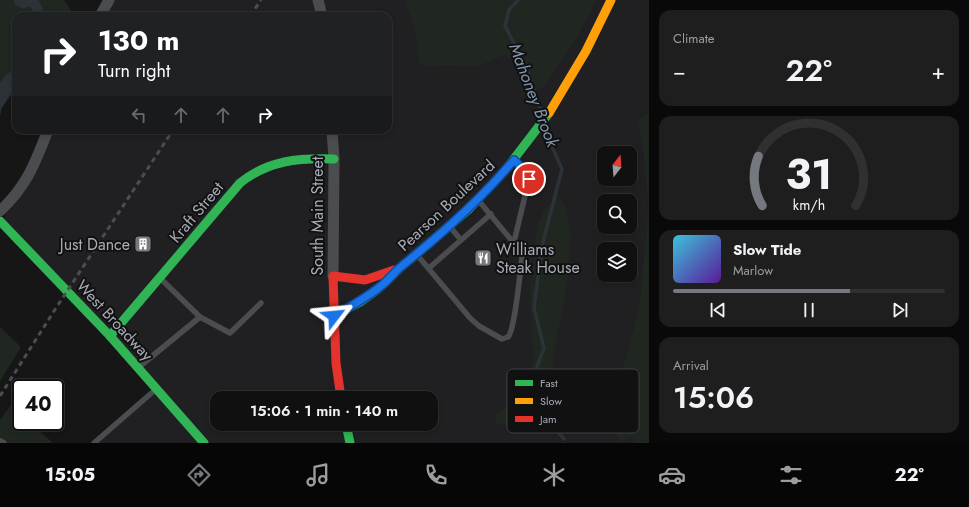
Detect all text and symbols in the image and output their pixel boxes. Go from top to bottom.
text: 130 m [98,20,180,61]
icon: right [32,28,84,80]
text: Climate [673,29,714,48]
water label: Mahoney Brook [503,40,565,151]
text: 22° [785,49,832,92]
text: − [673,55,686,87]
text: + [931,55,945,87]
text: Turn right [98,58,170,84]
icon: left [128,104,150,126]
icon: ahead [170,104,192,126]
icon: ahead [212,104,234,126]
icon: right [254,104,276,126]
text: 31 [785,144,833,205]
north arrow [597,146,637,186]
map controls [597,146,637,282]
street label: Pearson Boulevard [393,154,500,256]
street label: South Main Street [306,156,329,276]
pin [512,162,546,196]
icon: arrive [518,168,540,190]
street label: Kraft Street [164,177,229,248]
button: search [597,194,637,234]
text: km/h [793,195,825,215]
place label: Just Dance [58,233,130,256]
building icon: Just Dance [133,234,153,254]
place label: Williams Steak House [496,238,580,279]
text: Slow Tide [733,239,801,261]
button: layers [597,242,637,282]
restaurant icon: Williams Steak House [473,248,493,268]
text: Marlow [733,261,773,280]
street label: West Broadway [71,275,159,367]
position arrow [313,295,355,337]
icon: previous [707,299,729,321]
icon: pause [798,299,820,321]
icon: next [889,299,911,321]
text: Arrival [673,356,709,375]
legend [507,369,639,433]
text: Fast [540,375,558,391]
text: 15:06 [673,376,754,419]
speed limit sign: 40 [12,379,64,431]
text: Slow [540,393,562,409]
text: 15:06 · 1 min · 140 m [250,400,398,422]
text: Jam [538,411,557,427]
icon: directions [185,461,213,489]
icon: music [304,461,332,489]
icon: phone [422,461,450,489]
icon: climate [540,461,568,489]
icon: car [658,461,686,489]
icon: filters [777,461,805,489]
text: 15:05 [45,462,95,488]
text: 22° [895,462,924,488]

